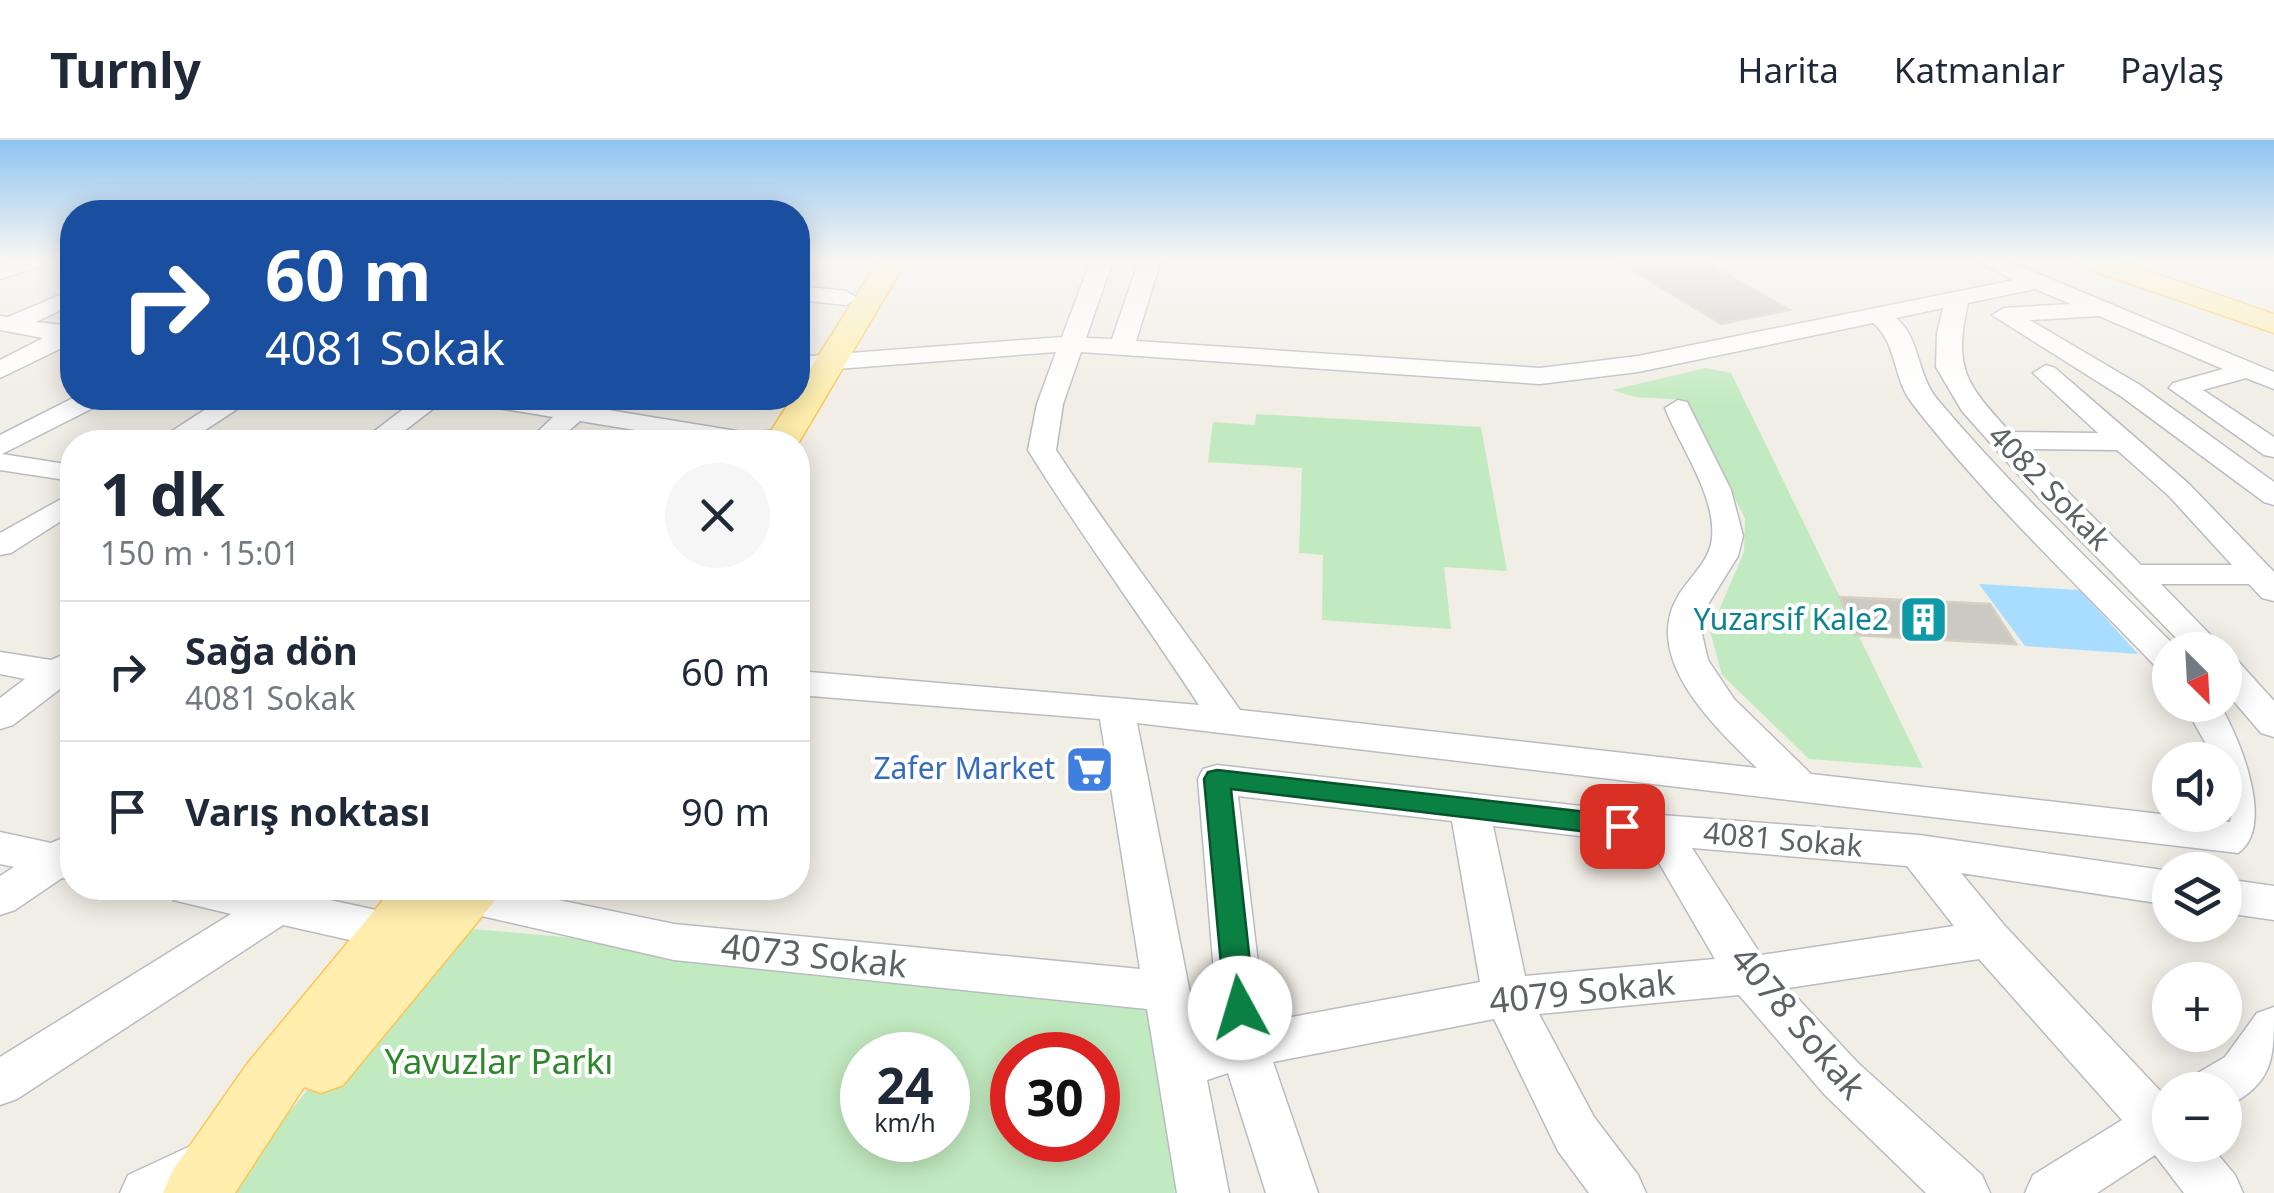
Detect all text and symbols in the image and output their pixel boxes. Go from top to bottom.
text: Turnly [50,37,201,102]
text: Harita [1738,46,1839,93]
text: Katmanlar [1894,46,2065,93]
text: Paylaş [2120,46,2224,93]
text: 60 m [265,226,432,322]
icon: right [100,240,230,370]
text: 4081 Sokak [265,317,505,378]
street label: 4082 Sokak [1980,415,2120,559]
text: 1 dk [100,452,225,534]
button: close [665,463,770,568]
text: 150 m · 15:01 [100,531,300,574]
building icon: Yuzarsif Kale2 [1898,594,1950,646]
place label: Yuzarsif Kale2 [1694,598,1889,639]
text: Sağa dön [185,624,358,676]
north arrow [2152,632,2242,722]
map controls [2152,632,2242,1162]
icon: right [100,644,155,699]
text: 60 m [681,645,770,697]
text: 4081 Sokak [185,676,356,719]
button: sound [2152,742,2242,832]
supermarket icon: Zafer Market [1064,743,1116,795]
place label: Zafer Market [873,747,1055,788]
icon: arrive [100,784,155,839]
pin [1580,784,1665,869]
text: Varış noktası [185,785,431,837]
text: 90 m [681,785,770,837]
icon: arrive [1595,799,1650,854]
street label: 4081 Sokak [1702,811,1865,866]
button: layers [2152,852,2242,942]
street label: 4073 Sokak [719,921,910,988]
street label: 4078 Sokak [1721,935,1877,1109]
position arrow [1188,956,1292,1060]
street label: 4079 Sokak [1487,957,1677,1024]
button: + [2152,962,2242,1052]
speed limit sign: 30 [990,1032,1120,1162]
park label: Yavuzlar Parkı [385,1037,613,1084]
text: 24 [876,1051,934,1119]
button: − [2152,1072,2242,1162]
text: km/h [874,1105,936,1139]

